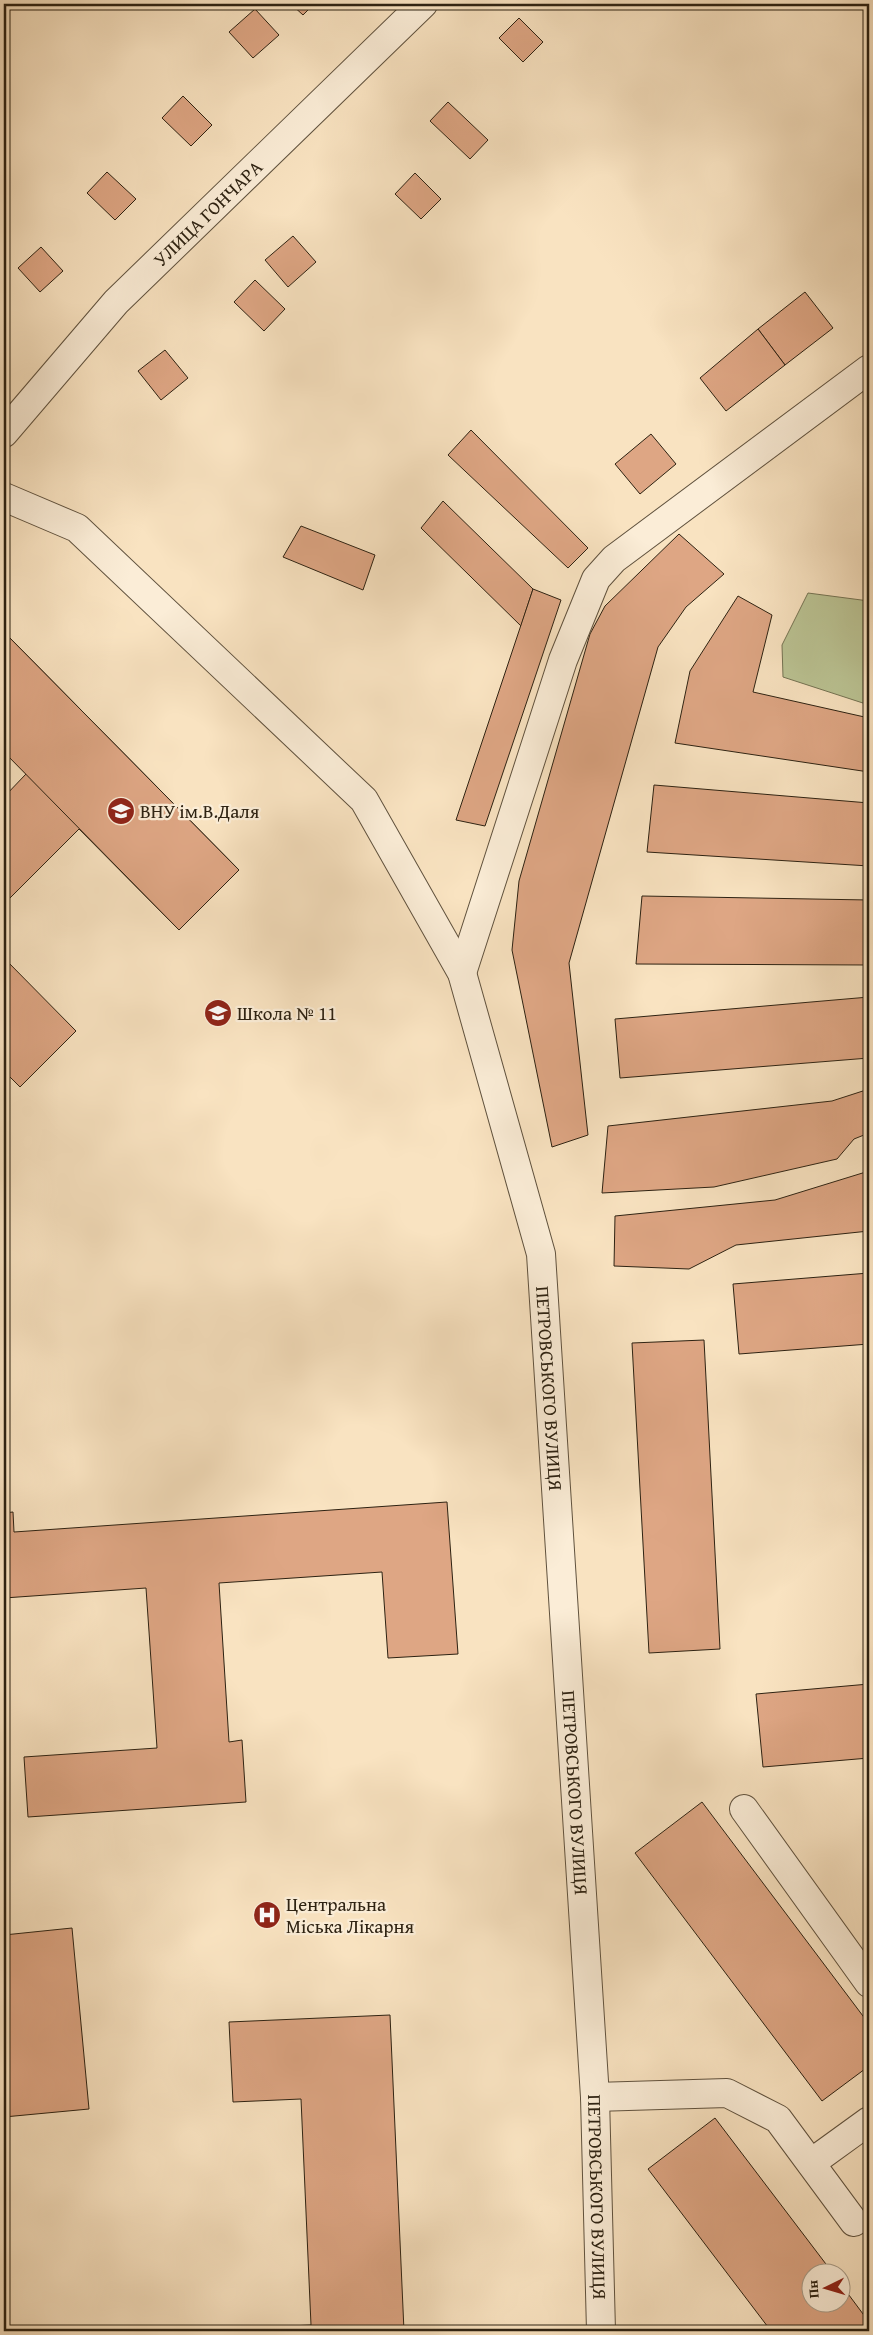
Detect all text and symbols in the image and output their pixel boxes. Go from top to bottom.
street label: УЛИЦА ГОНЧАРА [147,153,269,273]
school or university icon: ВНУ ім.В.Даля [106,796,136,826]
place label: ВНУ ім.В.Даля [140,797,260,825]
school or university icon: Школа № 11 [203,998,233,1028]
place label: Школа № 11 [237,999,337,1027]
street label: ПЕТРОВСЬКОГО ВУЛИЦЯ [529,1285,570,1491]
street label: ПЕТРОВСЬКОГО ВУЛИЦЯ [555,1689,596,1896]
place label: Центральна Міська Лікарня [286,1890,414,1940]
hospital icon: Центральна Міська Лікарня [252,1900,282,1930]
street label: ПЕТРОВСЬКОГО ВУЛИЦЯ [581,2094,614,2300]
north arrow [800,2262,850,2312]
text: Пн [802,2279,824,2299]

